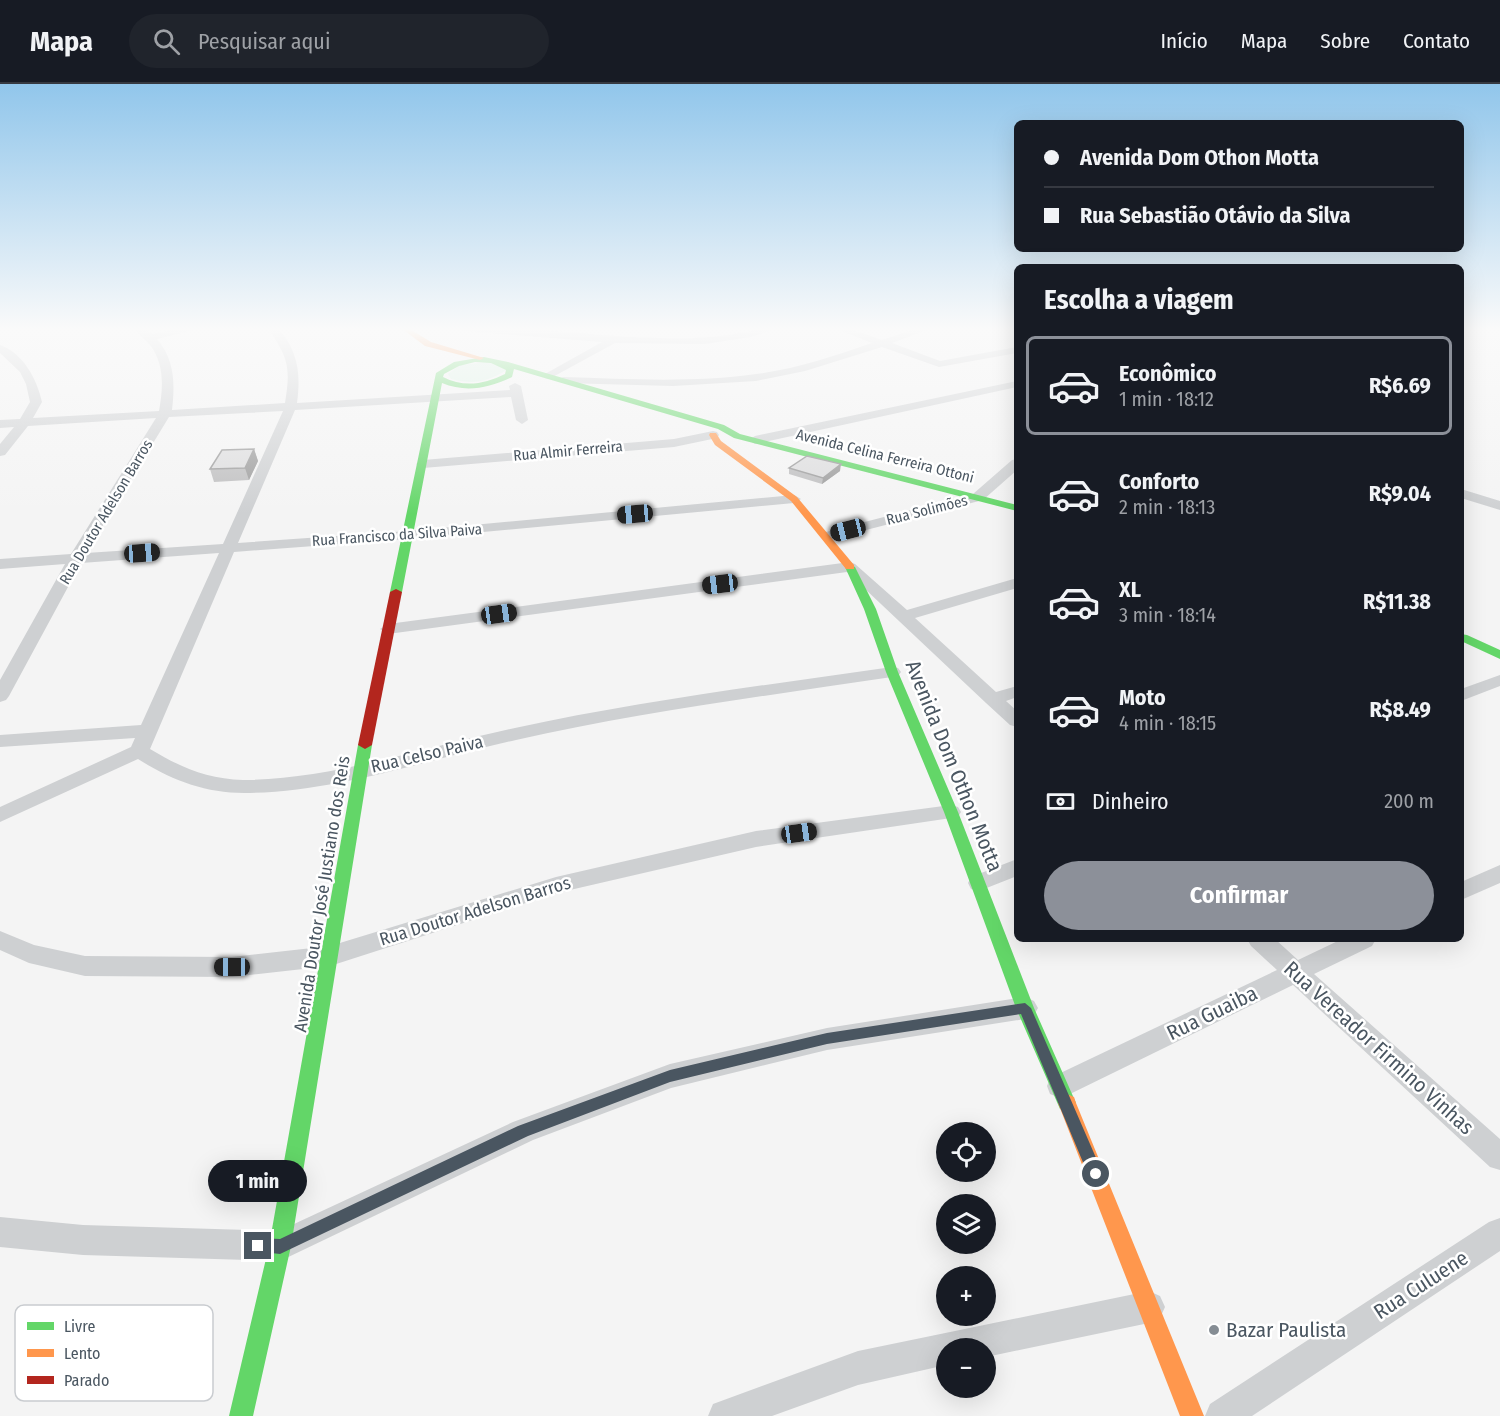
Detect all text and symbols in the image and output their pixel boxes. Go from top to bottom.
search box [129,14,549,68]
text: Mapa [30,25,93,58]
icon: search [150,25,183,58]
text: Pesquisar aqui [198,28,330,55]
text: Início [1161,28,1208,54]
text: Mapa [1241,28,1287,54]
text: Sobre [1320,28,1370,54]
text: Contato [1403,28,1470,54]
text: Avenida Dom Othon Motta [1080,144,1319,171]
text: Rua Sebastião Otávio da Silva [1080,202,1350,229]
text: Escolha a viagem [1044,284,1234,316]
icon: car [1047,359,1101,413]
text: Econômico [1119,360,1217,387]
text: R$6.69 [1369,372,1431,399]
text: 1 min · 18:12 [1119,387,1214,411]
street label: Avenida Celina Ferreira Ottoni [794,425,976,487]
street label: Rua Doutor Adelson Barros [56,436,156,588]
street label: Rua Almir Ferreira [513,437,623,465]
icon: car [1047,467,1101,521]
text: Conforto [1119,468,1199,495]
text: R$9.04 [1369,480,1431,507]
street label: Rua Solimões [884,491,970,529]
text: 2 min · 18:13 [1119,495,1215,519]
car [616,503,654,525]
car [828,517,868,543]
street label: Rua Francisco da Silva Paiva [311,520,483,550]
car [123,543,161,563]
car [701,573,739,595]
icon: car [1047,575,1101,629]
text: XL [1119,576,1141,603]
text: R$11.38 [1363,588,1431,615]
car [480,603,518,625]
text: 3 min · 18:14 [1119,603,1216,627]
street label: Avenida Dom Othon Motta [900,656,1008,876]
icon: car [1047,683,1101,737]
text: Moto [1119,684,1166,711]
text: R$8.49 [1369,696,1431,723]
text: 4 min · 18:15 [1119,711,1216,735]
street label: Rua Celso Paiva [369,730,485,778]
street label: Avenida Doutor José Justiano dos Reis [289,754,355,1034]
icon: cash [1044,785,1077,818]
text: Dinheiro [1092,788,1169,815]
text: 200 m [1384,789,1434,813]
car [780,822,818,844]
button: Confirmar [1044,861,1434,930]
street label: Rua Doutor Adelson Barros [377,871,574,951]
street label: Rua Vereador Firmino Vinhas [1279,956,1479,1140]
car [214,958,250,976]
street label: Rua Guaiba [1162,980,1262,1046]
map controls [936,1122,996,1398]
button: locate [936,1122,996,1182]
callout: 1 min [208,1159,308,1201]
route start [1082,1160,1109,1187]
text: 1 min [236,1169,279,1193]
button: layers [936,1194,996,1254]
route end [244,1232,271,1259]
street label: Rua Culuene [1369,1245,1473,1325]
button: + [936,1266,996,1326]
legend [15,1305,213,1401]
text: Livre [64,1317,95,1336]
place label: Bazar Paulista [1226,1317,1346,1343]
marker: Bazar Paulista [1207,1323,1221,1337]
button: − [936,1338,996,1398]
text: Lento [64,1344,100,1363]
text: Parado [64,1371,109,1390]

